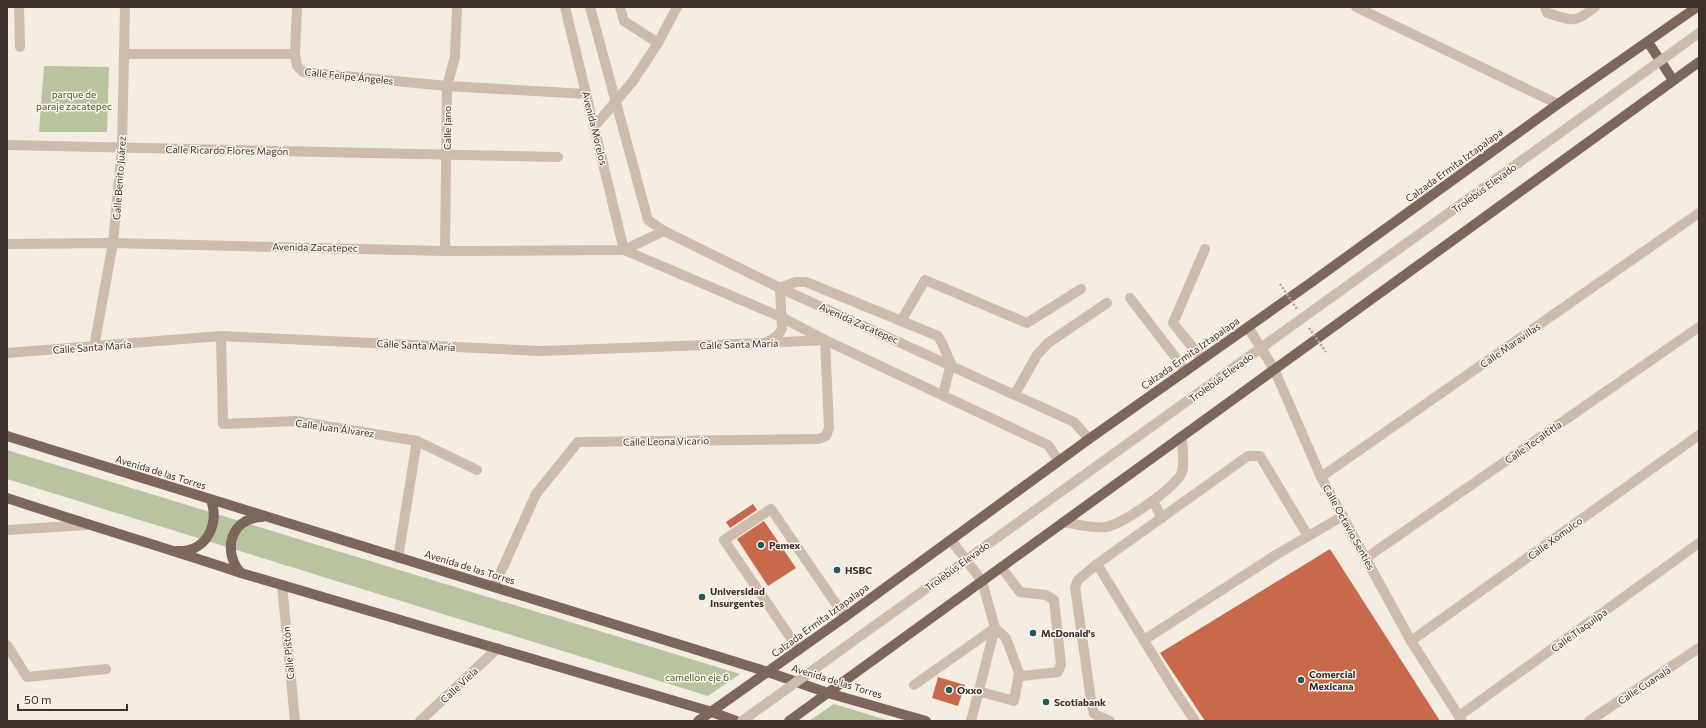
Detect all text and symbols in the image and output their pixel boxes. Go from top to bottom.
street label: Calle Felipe Ángeles [304,65,394,87]
park label: parque de paraje zacatepec [36,88,112,112]
street label: Avenida Morelos [580,90,610,167]
street label: Calle Jano [441,106,453,150]
street label: Calzada Ermita Iztapalapa [1403,126,1505,204]
street label: Calle Benito Juárez [110,136,128,220]
street label: Calle Ricardo Flores Magón [165,143,289,157]
street label: Trolebús Elevado [1449,161,1519,215]
street label: Avenida Zacatepec [272,240,358,254]
street label: Avenida Zacatepec [817,300,901,346]
street label: Calzada Ermita Iztapalapa [1138,314,1242,392]
street label: Calle Maravillas [1478,320,1543,370]
street label: Calle Santa María [376,337,456,353]
street label: Calle Santa María [699,337,779,351]
street label: Calle Santa María [52,338,132,356]
street label: Trolebús Elevado [1186,350,1256,404]
street label: Calle Juan Álvarez [295,417,375,439]
street label: Calle Tecaltitla [1502,418,1564,466]
street label: Calle Leona Vicario [623,434,709,448]
street label: Avenida de las Torres [114,452,208,492]
street label: Calle Octavio Senties [1321,482,1378,572]
street label: Calle Xomulco [1525,514,1585,562]
place label: Pemex [769,539,801,551]
street label: Trolebús Elevado [922,539,992,593]
marker: Pemex [756,540,766,550]
street label: Avenida de las Torres [423,547,517,587]
place label: HSBC [845,564,872,576]
marker: HSBC [832,565,842,575]
street label: Calzada Ermita Iztapalapa [769,581,871,659]
place label: Universidad Insurgentes [710,585,765,609]
marker: Universidad Insurgentes [697,592,707,602]
street label: Calle Tlaquilpa [1549,606,1609,654]
street label: Calle Pistón [280,626,296,680]
place label: McDonald's [1041,627,1096,639]
marker: McDonald's [1028,628,1038,638]
street label: Avenida de las Torres [790,661,884,701]
street label: Calle Cuanalá [1615,663,1673,707]
street label: Calle Viela [438,665,480,705]
place label: Comercial Mexicana [1309,668,1356,692]
park label: camellon eje 6 [665,671,729,683]
marker: Comercial Mexicana [1296,675,1306,685]
place label: Oxxo [957,684,982,696]
marker: Oxxo [944,685,954,695]
scale bar [18,686,127,712]
text: 50 m [24,692,52,706]
place label: Scotiabank [1054,696,1106,708]
marker: Scotiabank [1041,697,1051,707]

